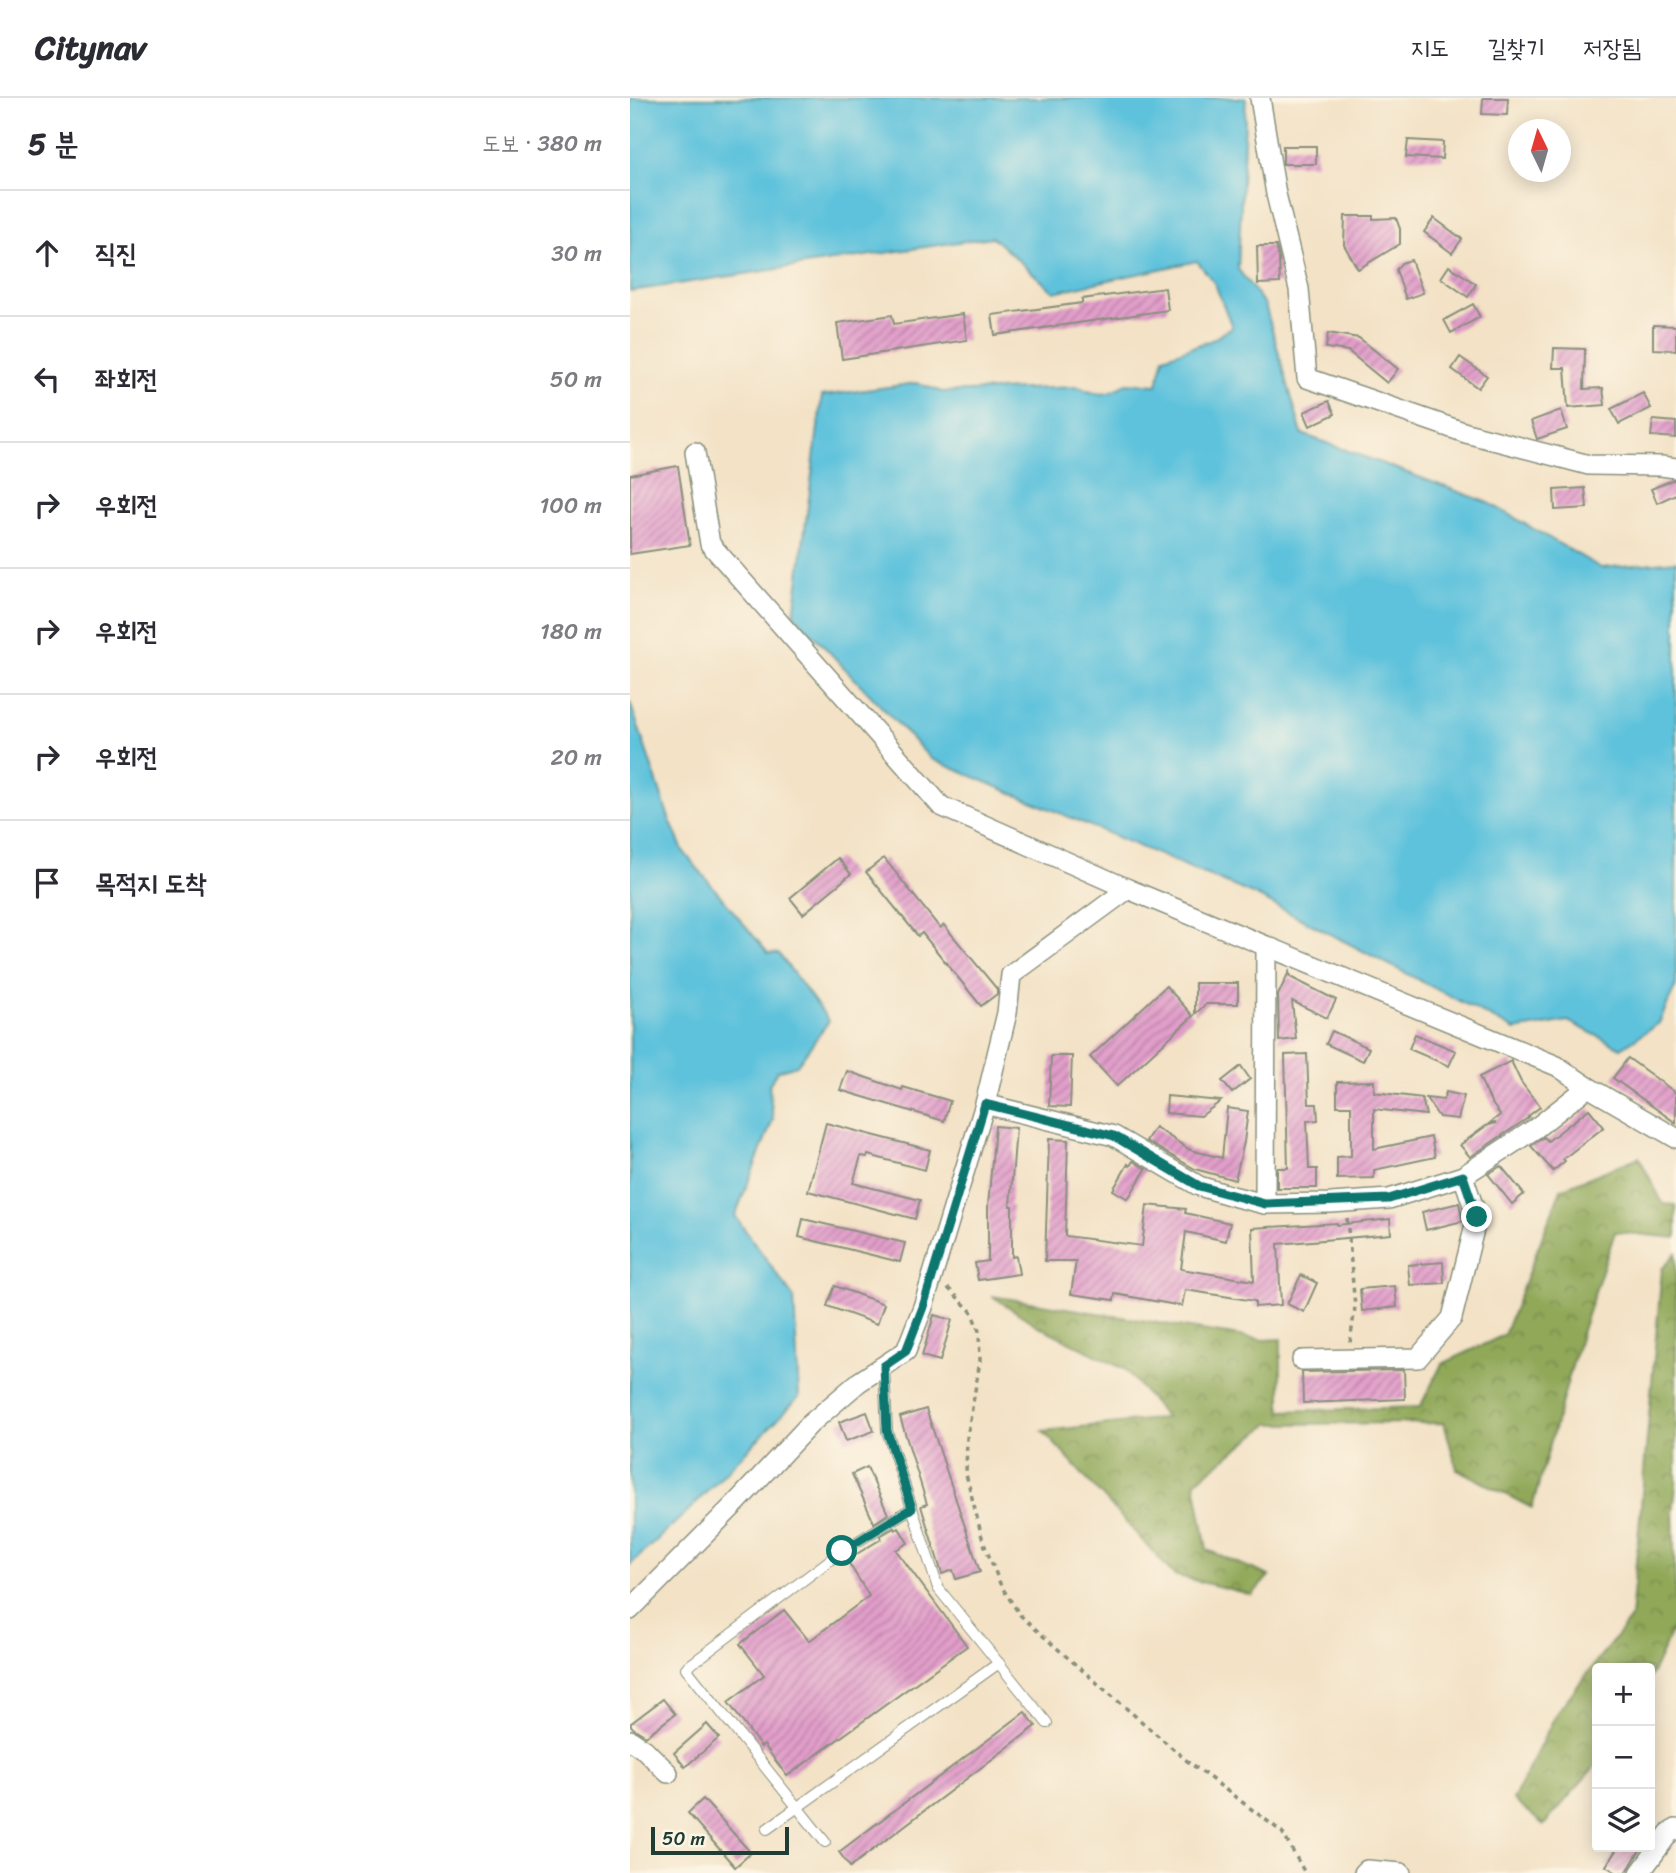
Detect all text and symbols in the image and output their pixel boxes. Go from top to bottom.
text: Citynav [35,19,146,77]
text: 지도 [1411,27,1449,69]
text: 길찾기 [1487,27,1545,69]
text: 저장됨 [1583,27,1641,69]
text: 5 분 [28,117,78,171]
north arrow [1508,119,1571,182]
text: 도보 · 380 m [482,123,602,164]
text: 직진 [95,230,137,276]
text: 30 m [551,233,602,274]
icon: ahead [28,234,66,272]
text: 좌회전 [95,356,158,402]
text: 50 m [550,359,602,400]
icon: left [28,360,66,398]
text: 우회전 [95,482,158,528]
text: 100 m [539,485,602,526]
icon: right [28,486,66,524]
text: 우회전 [95,608,158,654]
text: 180 m [540,611,602,652]
icon: right [28,612,66,650]
text: 우회전 [95,734,158,780]
text: 20 m [551,737,602,778]
icon: right [28,738,66,776]
text: 목적지 도착 [95,860,206,906]
icon: arrive [28,864,66,902]
route end [1461,1201,1492,1232]
route start [826,1535,857,1566]
map controls [1592,1663,1655,1852]
button: + [1592,1663,1655,1726]
button: − [1592,1726,1655,1789]
button: layers [1592,1789,1655,1852]
text: 50 m [662,1822,705,1855]
scale bar [651,1824,789,1856]

